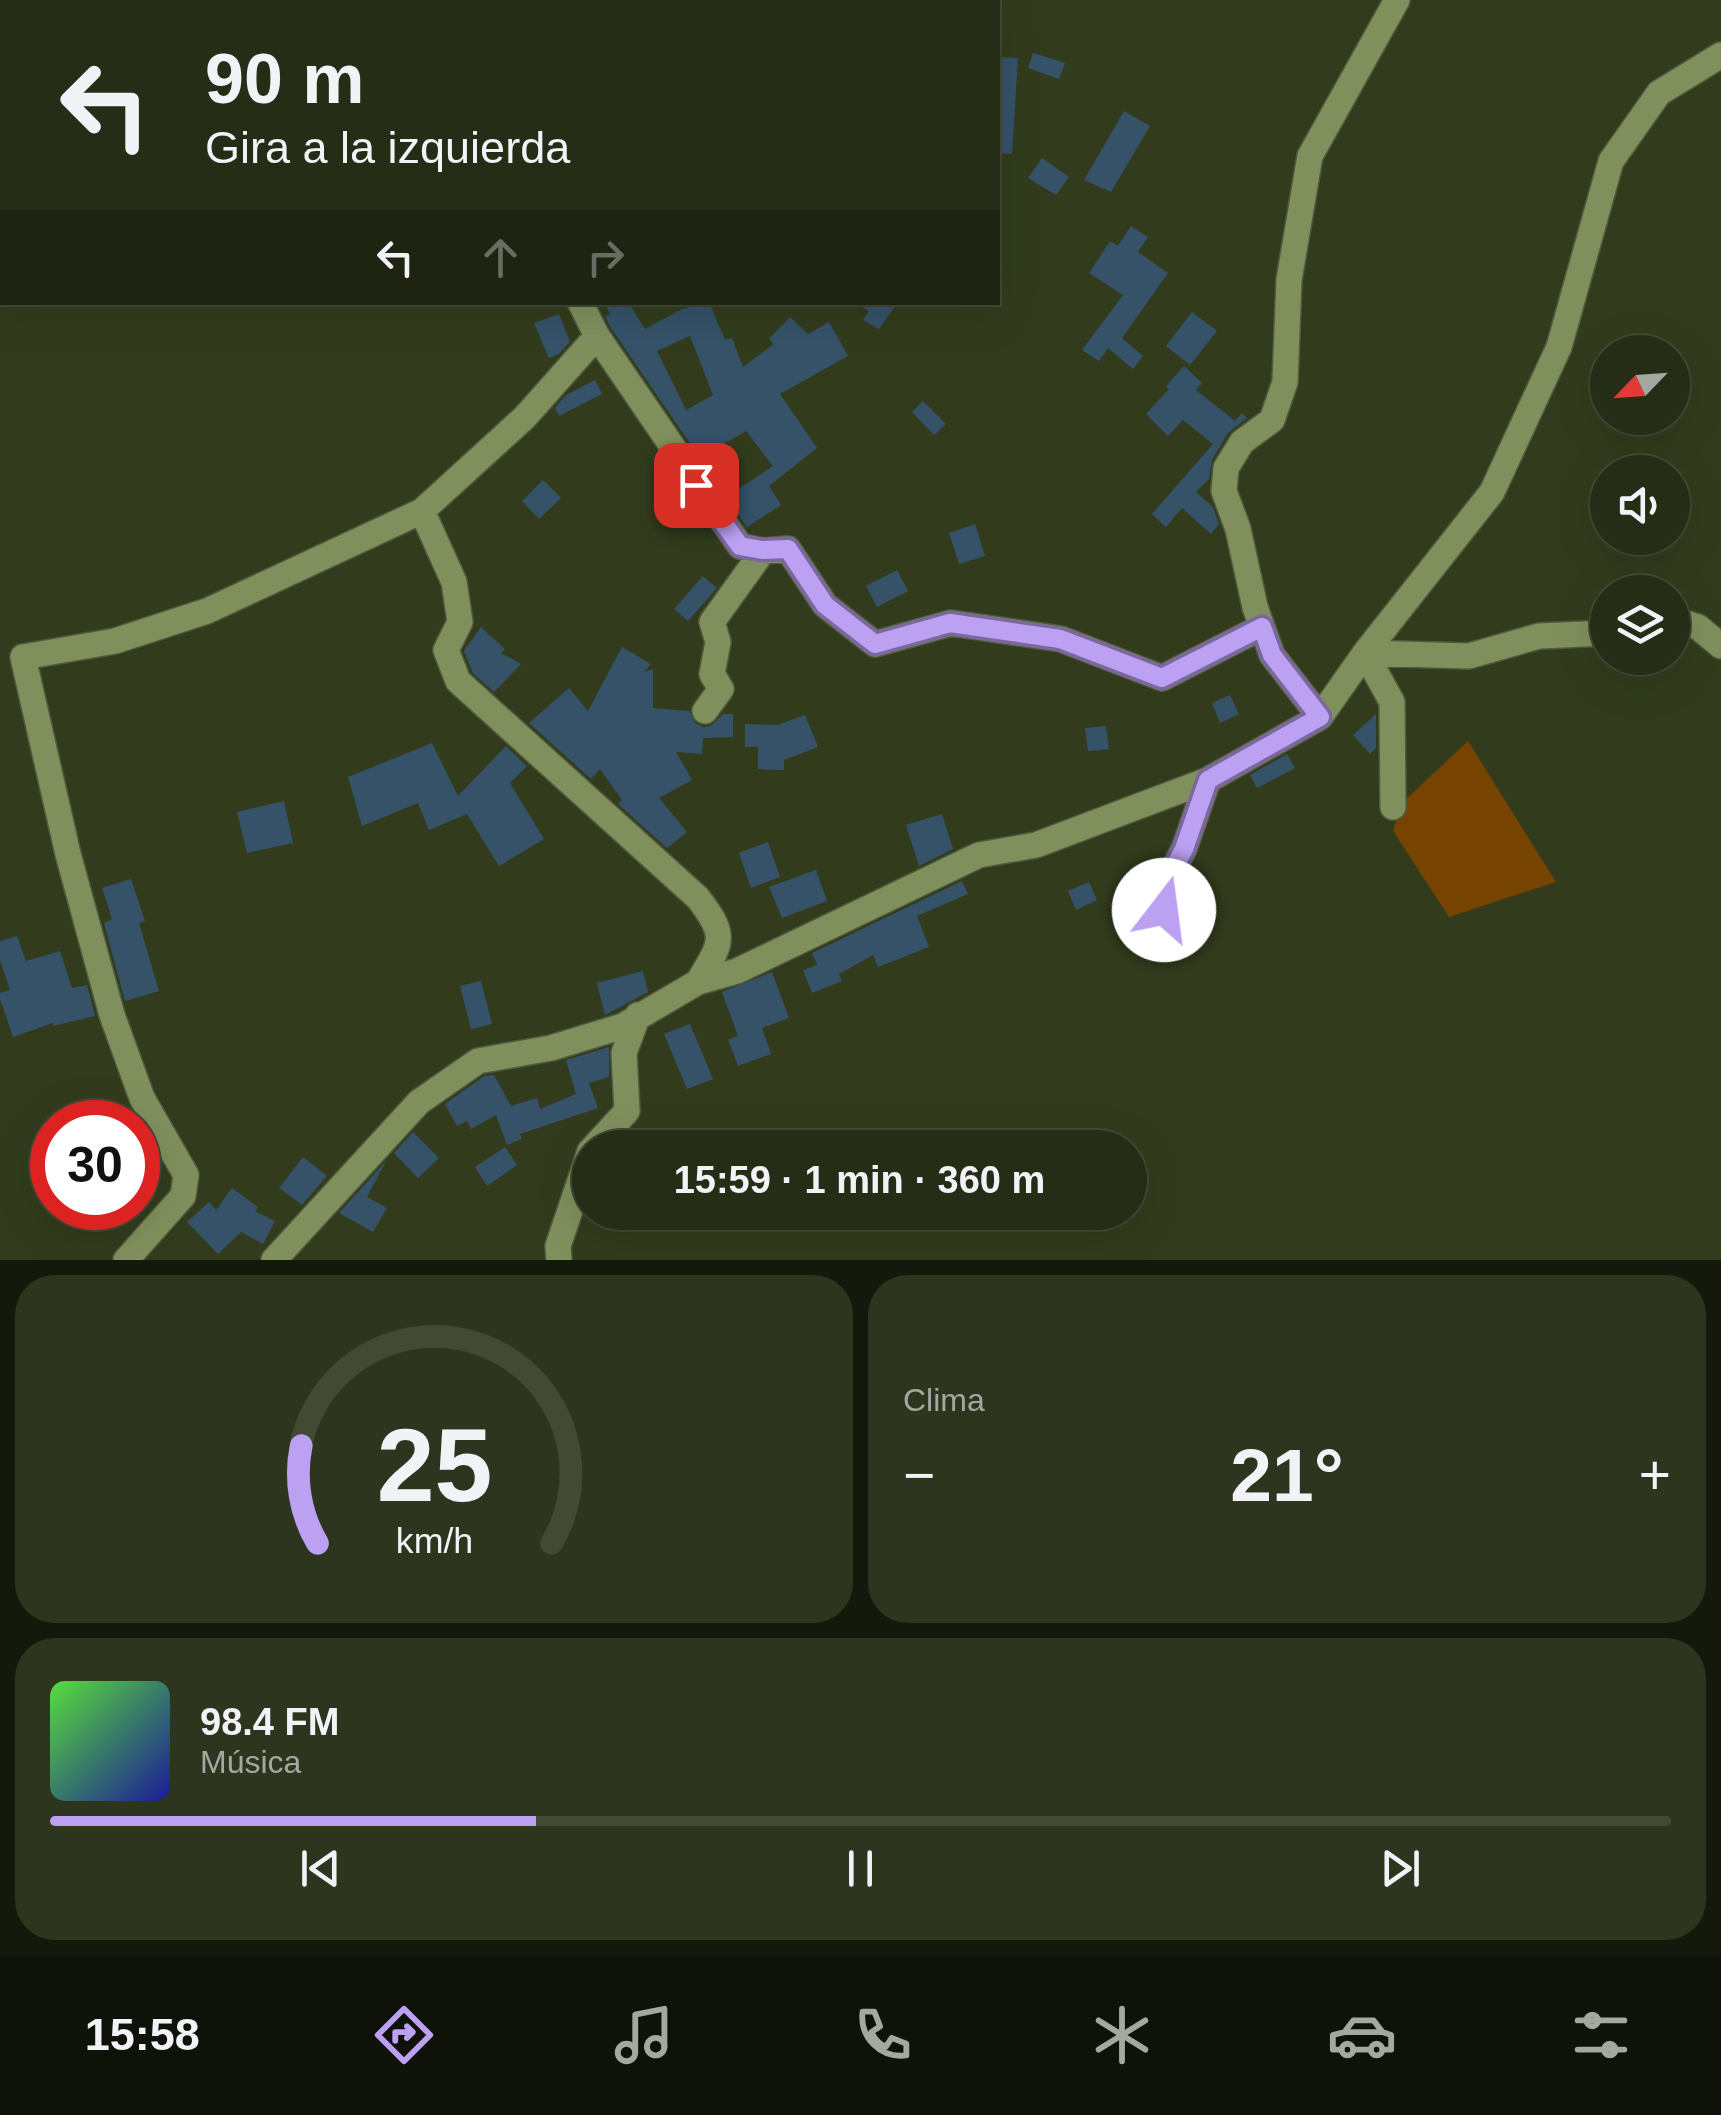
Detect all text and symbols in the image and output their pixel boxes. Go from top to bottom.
icon: left [40,40,170,170]
text: 90 m [205,40,365,118]
text: Gira a la izquierda [205,122,570,173]
icon: left [368,230,423,285]
icon: ahead [473,230,528,285]
icon: right [578,230,633,285]
north arrow [1590,335,1690,435]
map controls [1590,335,1690,675]
pin [654,443,739,528]
button: sound [1590,455,1690,555]
icon: arrive [669,458,724,513]
button: layers [1590,575,1690,675]
position arrow [1112,858,1216,962]
speed limit sign: 30 [30,1100,160,1230]
text: 15:59 · 1 min · 360 m [674,1159,1045,1201]
text: Clima [903,1382,985,1418]
text: 25 [376,1407,492,1523]
text: 21° [1230,1433,1344,1517]
text: − [903,1444,935,1506]
text: + [1639,1444,1671,1506]
text: km/h [395,1521,473,1561]
text: 98.4 FM [200,1701,339,1743]
text: Música [200,1744,301,1780]
icon: previous [293,1841,348,1896]
icon: pause [833,1841,888,1896]
icon: next [1373,1841,1428,1896]
icon: directions [369,2000,439,2070]
icon: music [609,2000,679,2070]
icon: phone [848,2000,918,2070]
icon: climate [1087,2000,1157,2070]
icon: car [1327,2000,1397,2070]
icon: filters [1566,2000,1636,2070]
text: 15:58 [85,2009,200,2060]

